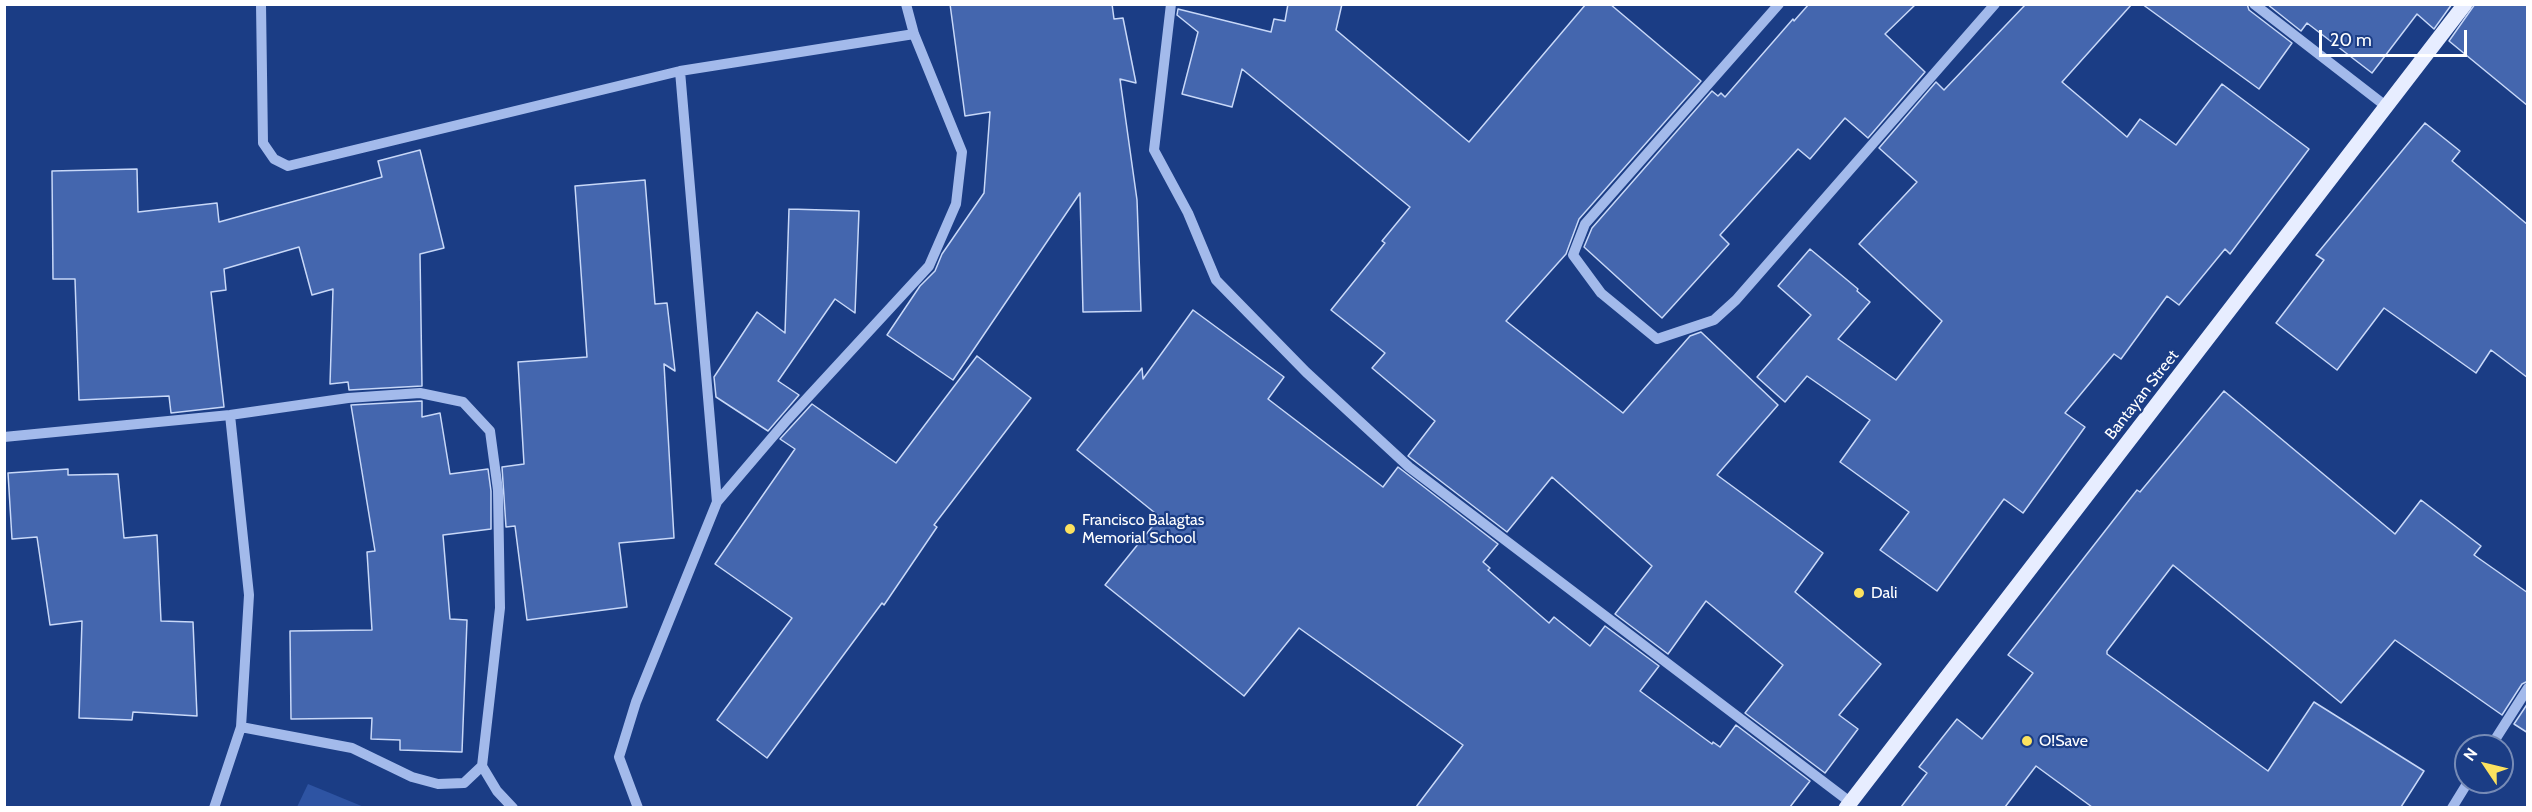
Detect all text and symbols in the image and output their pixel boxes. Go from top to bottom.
scale bar [2322,18,2470,56]
text: 20 m [2330,29,2372,51]
street label: Bantayan Street [2101,346,2183,444]
place label: Francisco Balagtas Memorial School [1082,510,1204,548]
marker: Francisco Balagtas Memorial School [1063,522,1077,536]
place label: Dali [1871,583,1897,603]
marker: Dali [1852,586,1866,600]
place label: O!Save [2039,731,2088,751]
marker: O!Save [2020,734,2034,748]
north arrow [2454,734,2514,794]
text: N [2459,744,2482,765]

